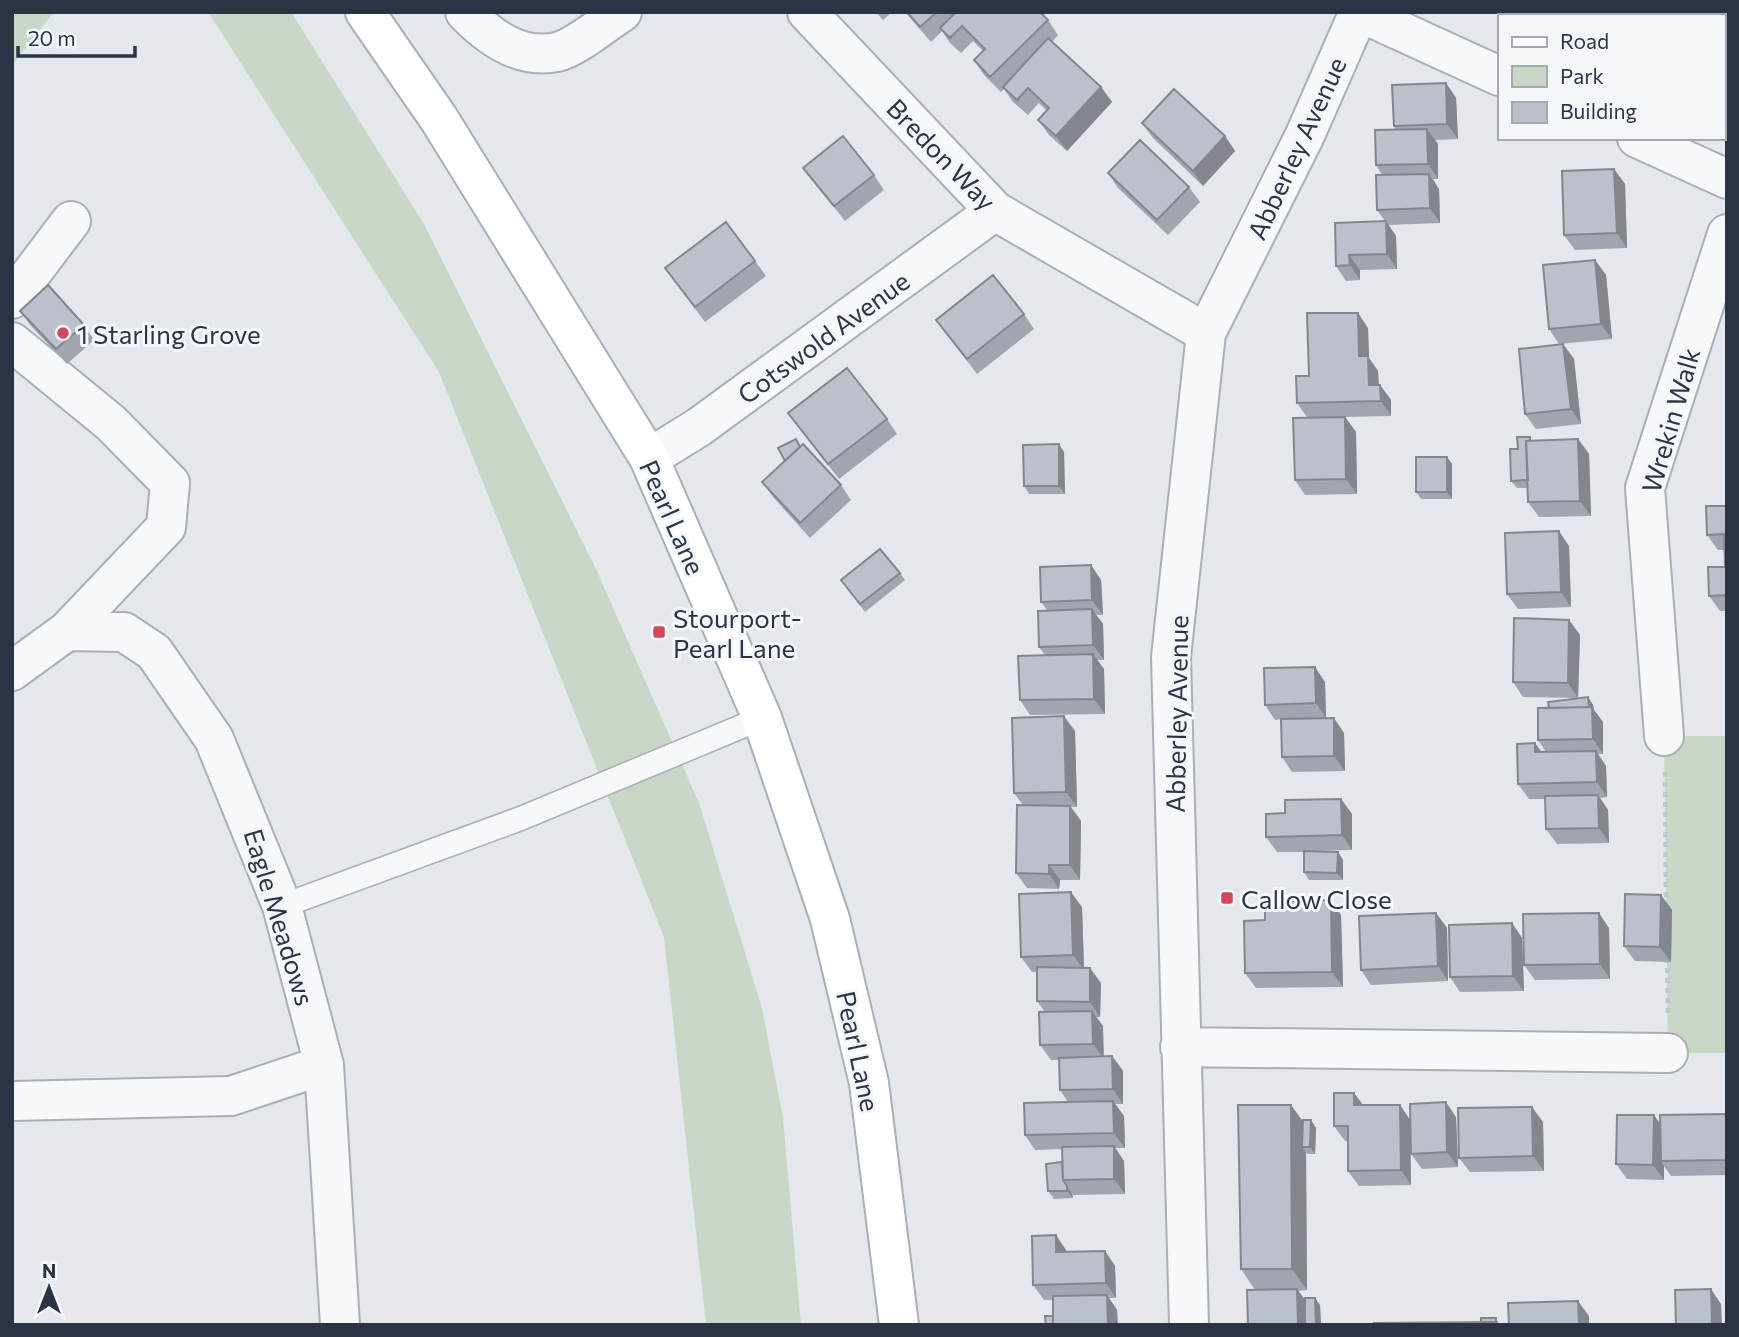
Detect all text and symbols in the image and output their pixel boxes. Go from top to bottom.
scale bar [18,14,135,58]
legend [1498,14,1725,140]
text: 20 m [28,25,76,50]
text: Road [1560,28,1609,53]
street label: Abberley Avenue [1240,52,1352,244]
text: Park [1560,63,1604,88]
street label: Bredon Way [881,92,1003,216]
text: Building [1560,98,1637,123]
street label: Cotswold Avenue [731,264,915,410]
place label: 1 Starling Grove [77,318,261,349]
marker: 1 Starling Grove [55,325,71,341]
street label: Wrekin Walk [1635,344,1705,496]
street label: Pearl Lane [634,455,712,579]
place label: Stourport- Pearl Lane [673,602,802,663]
street label: Abberley Avenue [1159,615,1193,813]
marker: Stourport- Pearl Lane [651,624,667,640]
street label: Eagle Meadows [238,825,322,1009]
place label: Callow Close [1241,883,1392,914]
marker: Callow Close [1219,890,1235,906]
street label: Pearl Lane [831,988,887,1114]
north arrow [14,1253,84,1323]
text: N [42,1259,56,1282]

